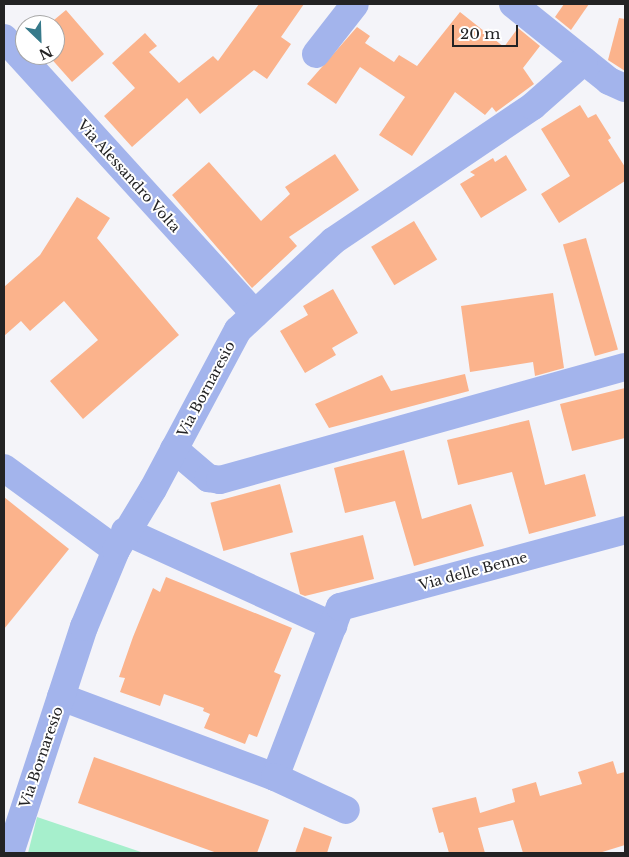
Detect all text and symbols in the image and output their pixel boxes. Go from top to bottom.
north arrow [15,15,65,65]
scale bar [454,15,520,47]
text: 20 m [460,24,500,43]
text: N [36,42,55,64]
street label: Via Alessandro Volta [74,116,184,236]
street label: Via Bornaresio [174,338,238,440]
street label: Via delle Benne [417,548,529,594]
street label: Via Bornaresio [16,704,66,810]

